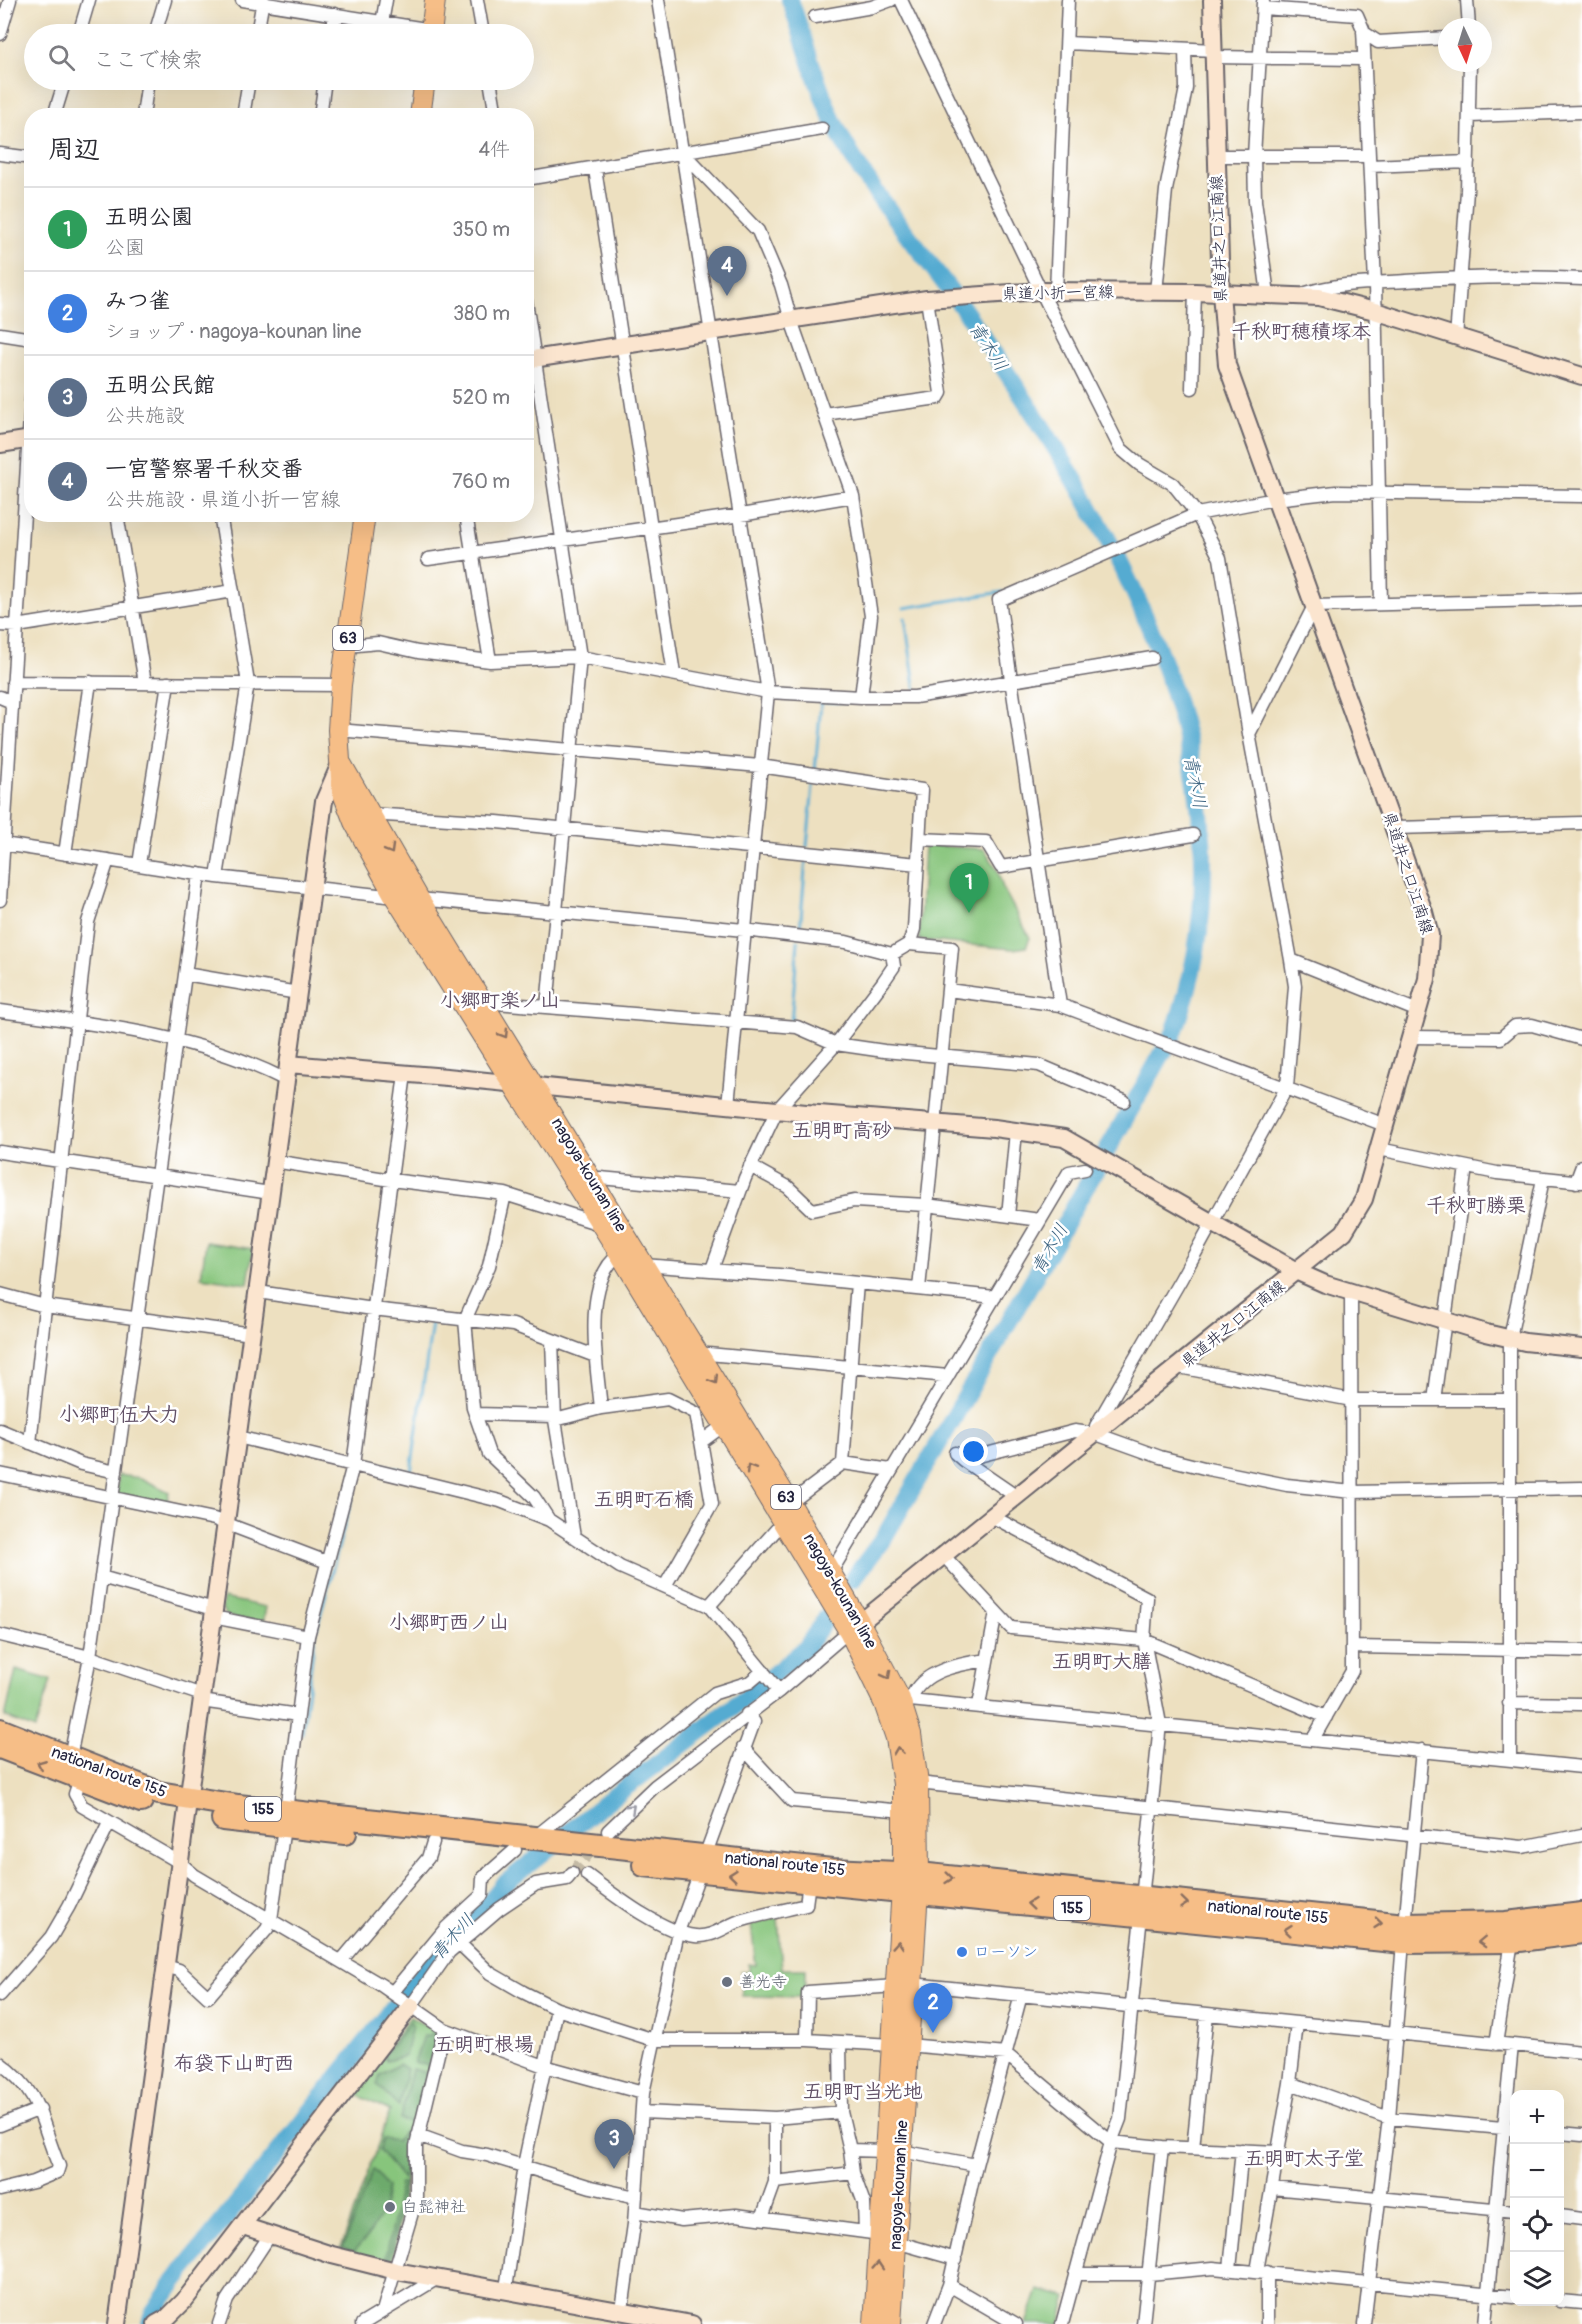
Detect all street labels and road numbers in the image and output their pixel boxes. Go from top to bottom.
street label: 県道井之口江南線 [1207,175,1231,303]
street label: 県道小折一宮線 [1002,282,1114,304]
road number: 63 [333,626,363,650]
street label: 県道井之口江南線 [1379,809,1437,937]
street label: nagoya-kounan line [547,1114,631,1236]
street label: 県道井之口江南線 [1177,1276,1289,1372]
road number: 63 [771,1485,801,1509]
street label: nagoya-kounan line [799,1530,881,1652]
street label: national route 155 [49,1742,169,1802]
road number: 155 [245,1797,281,1821]
street label: national route 155 [724,1848,846,1880]
road number: 155 [1054,1896,1090,1920]
street label: national route 155 [1207,1896,1329,1928]
street label: nagoya-kounan line [886,2120,912,2250]

